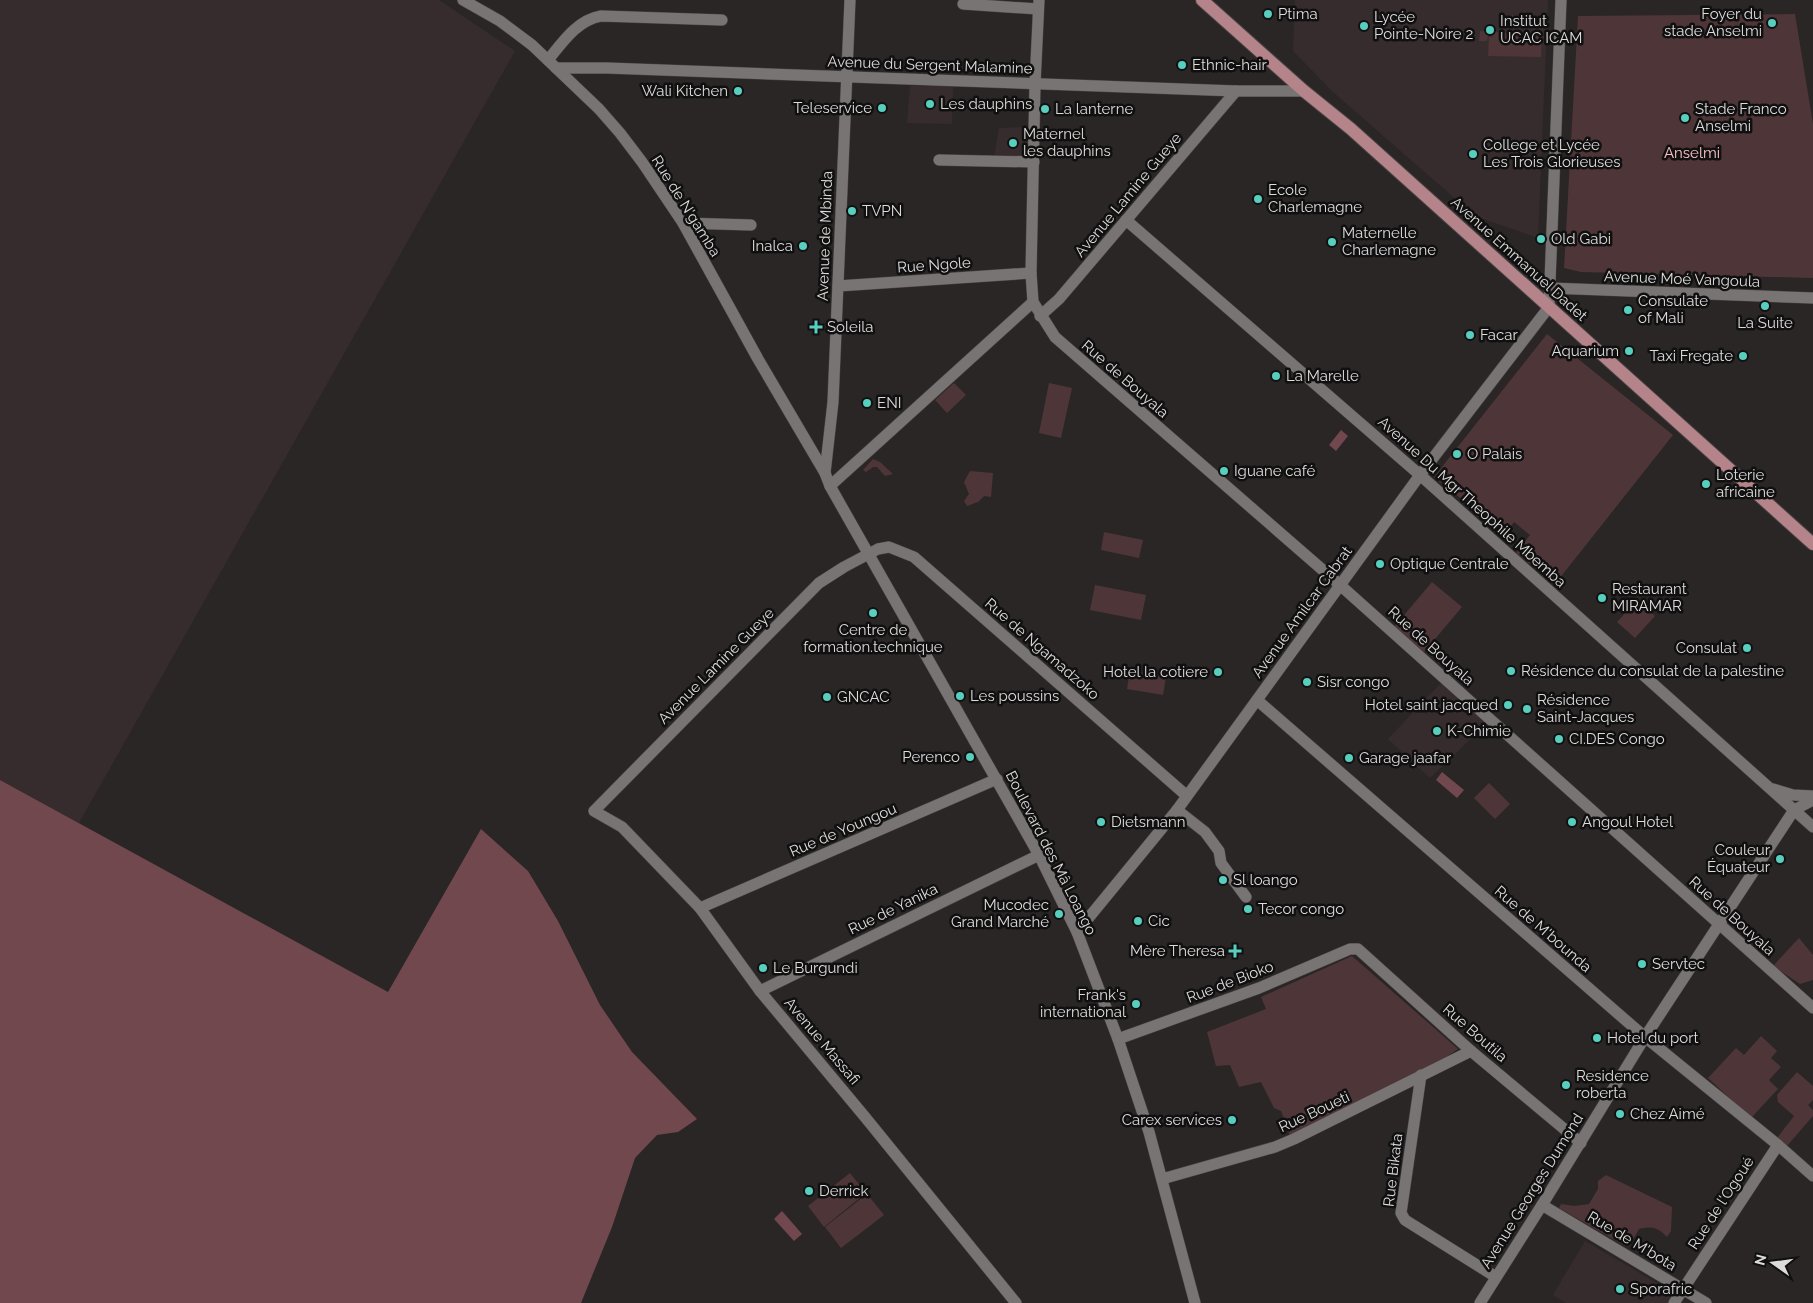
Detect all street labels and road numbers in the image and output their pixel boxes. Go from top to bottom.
street label: Avenue du Sergent Malamine [827,52,1033,78]
street label: Avenue Lamine Gueye [1071,129,1185,261]
street label: Rue de N'gamba [648,152,724,260]
street label: Avenue de Mbinda [814,171,836,301]
street label: Avenue Emmanuel Dadet [1447,193,1591,325]
street label: Rue Ngole [897,253,972,277]
street label: Avenue Moé Vangoula [1604,267,1760,291]
street label: Rue de Bouyala [1078,336,1172,422]
street label: Avenue Du Mgr Theophile Mbemba [1374,413,1570,591]
street label: Avenue Amilcar Cabrat [1248,543,1356,681]
street label: Rue de Ngamadzoko [981,594,1103,704]
street label: Rue de Bouyala [1384,603,1478,689]
street label: Avenue Lamine Gueye [654,604,778,728]
street label: Boulevard des Mâ Loango [1002,768,1100,938]
street label: Rue de Youngou [787,799,899,861]
street label: Rue de Bouyala [1685,873,1779,959]
street label: Rue de Yanika [845,880,941,938]
street label: Rue de M'bounda [1491,882,1595,976]
street label: Rue de Bioko [1184,957,1276,1007]
street label: Avenue Massafi [780,994,864,1088]
street label: Rue Boutila [1439,1000,1511,1066]
street label: Rue Boueti [1276,1088,1352,1136]
street label: Avenue Georges Dumond [1477,1110,1587,1272]
street label: Rue Bikata [1380,1132,1406,1208]
street label: Rue de l'Ogoué [1684,1153,1758,1253]
street label: Rue de M'bota [1584,1207,1680,1275]

